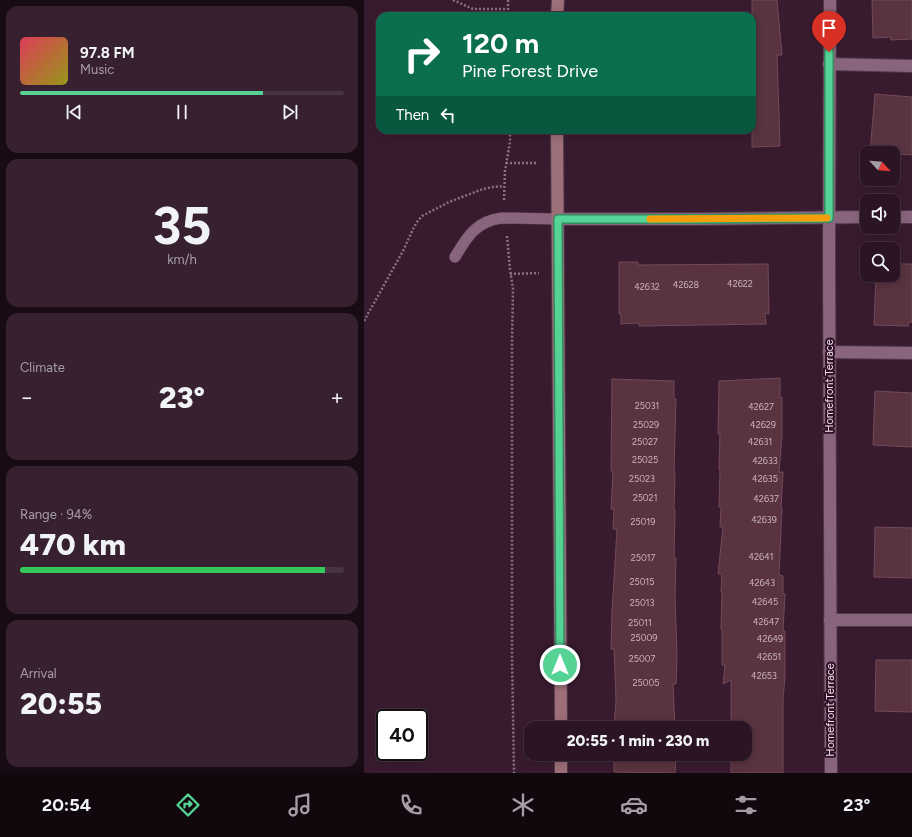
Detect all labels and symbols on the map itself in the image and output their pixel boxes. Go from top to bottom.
pin [812,11,846,52]
north arrow [860,146,900,186]
house number: 42622 [727,278,753,289]
house number: 42628 [673,279,700,290]
house number: 42632 [634,281,660,292]
street label: Homefront Terrace [823,339,836,433]
house number: 25031 [635,400,659,411]
house number: 42627 [748,401,774,412]
house number: 25029 [633,419,659,430]
house number: 42629 [750,419,776,430]
house number: 25027 [632,436,658,447]
house number: 42631 [748,436,772,447]
house number: 25025 [632,454,658,465]
house number: 42633 [752,455,778,466]
house number: 25023 [629,473,655,484]
house number: 42635 [752,473,778,484]
house number: 25021 [633,492,657,503]
house number: 42637 [753,493,779,504]
house number: 42639 [751,514,777,525]
house number: 25019 [631,516,655,527]
house number: 42641 [748,551,774,562]
house number: 25017 [631,552,655,563]
house number: 25015 [630,576,654,587]
house number: 42643 [749,577,775,588]
house number: 42645 [752,596,778,607]
house number: 25013 [630,597,654,608]
house number: 42647 [753,616,779,627]
house number: 25011 [628,617,652,628]
house number: 25009 [631,632,657,643]
house number: 42649 [757,633,783,644]
position arrow [539,644,581,686]
house number: 42651 [757,651,781,662]
house number: 25007 [629,653,655,664]
street label: Homefront Terrace [824,663,837,757]
house number: 42653 [751,670,777,681]
house number: 25005 [633,677,659,688]
speed limit sign: 40 [376,709,428,761]

